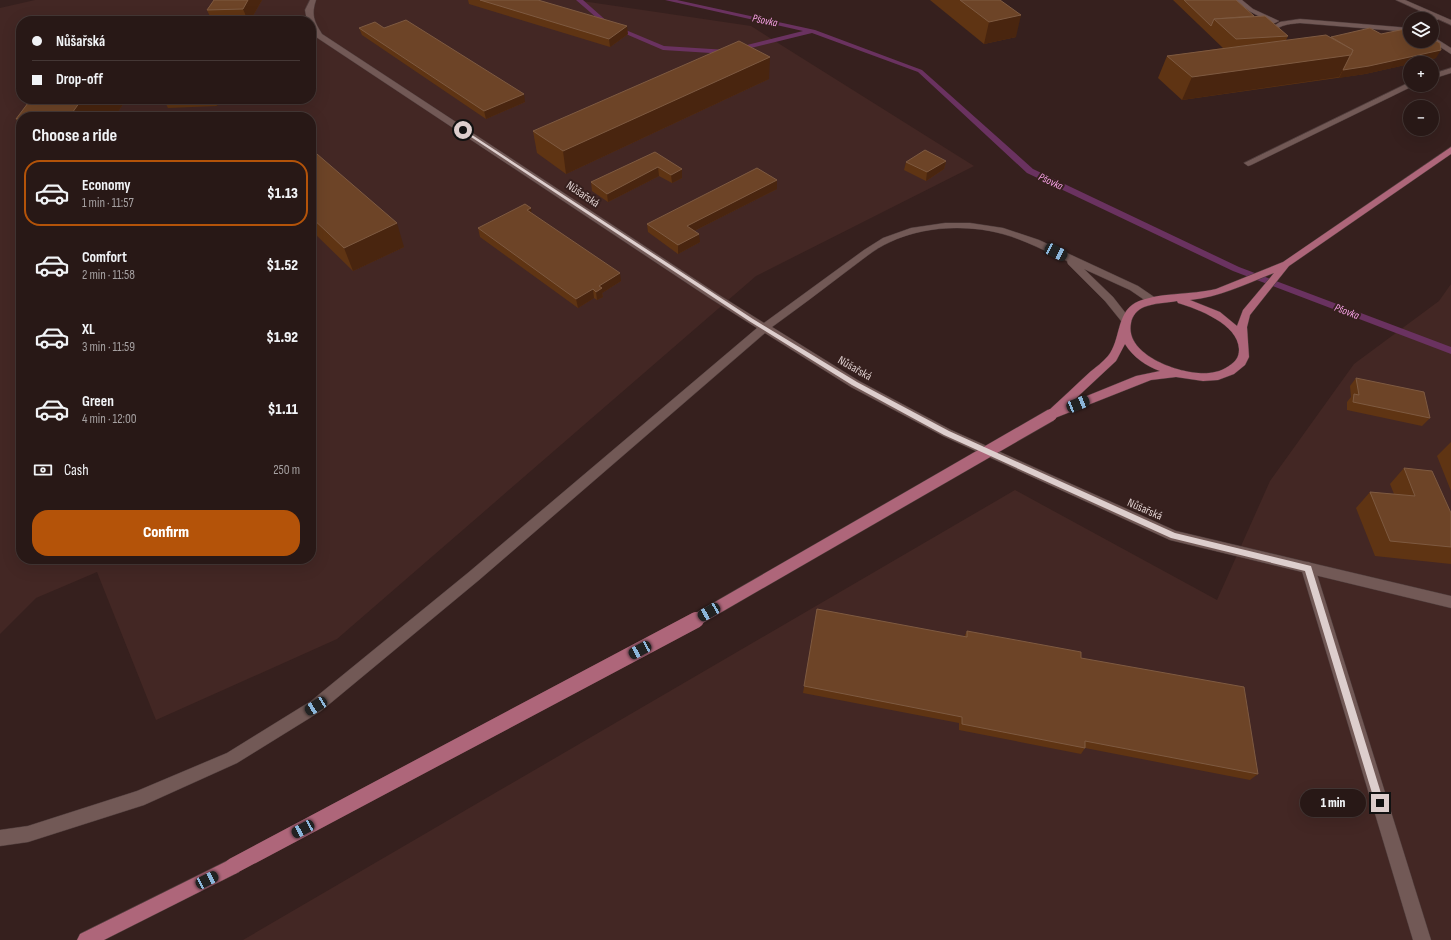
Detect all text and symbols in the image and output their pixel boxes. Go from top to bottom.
water label: Pšovka [751,11,779,30]
map controls [1403,12,1439,136]
button: layers [1403,12,1439,48]
text: Nůšařská [56,32,105,51]
button: + [1403,56,1439,92]
text: Drop-off [56,70,103,89]
button: − [1403,100,1439,136]
route start [454,121,472,139]
text: Choose a ride [32,125,117,146]
water label: Pšovka [1037,170,1066,193]
icon: car [34,175,70,211]
text: Economy [82,176,131,195]
street label: Nůšařská [563,178,602,211]
text: $1.13 [267,184,298,203]
text: 1 min · 11:57 [82,195,134,211]
car [1043,241,1069,263]
icon: car [34,247,70,283]
text: Comfort [82,248,127,267]
text: $1.52 [266,256,298,275]
text: 2 min · 11:58 [82,267,135,283]
water label: Pšovka [1333,301,1361,322]
icon: car [34,319,70,355]
text: XL [82,320,95,339]
text: $1.92 [266,328,298,347]
text: 3 min · 11:59 [82,339,135,355]
street label: Nůšařská [835,353,875,384]
icon: car [34,391,70,427]
text: Green [82,392,114,411]
car [1065,394,1091,414]
text: $1.11 [268,400,298,419]
text: 4 min · 12:00 [82,411,137,427]
icon: cash [32,459,54,481]
text: Cash [64,461,89,480]
text: 250 m [273,462,300,478]
street label: Nůšařská [1125,495,1165,524]
button: Confirm [32,510,300,556]
car [696,601,722,623]
car [627,639,653,661]
car [303,695,329,717]
callout: 1 min [1300,789,1366,817]
route end [1371,794,1389,812]
text: 1 min [1321,795,1345,811]
car [290,818,316,840]
car [194,869,220,891]

